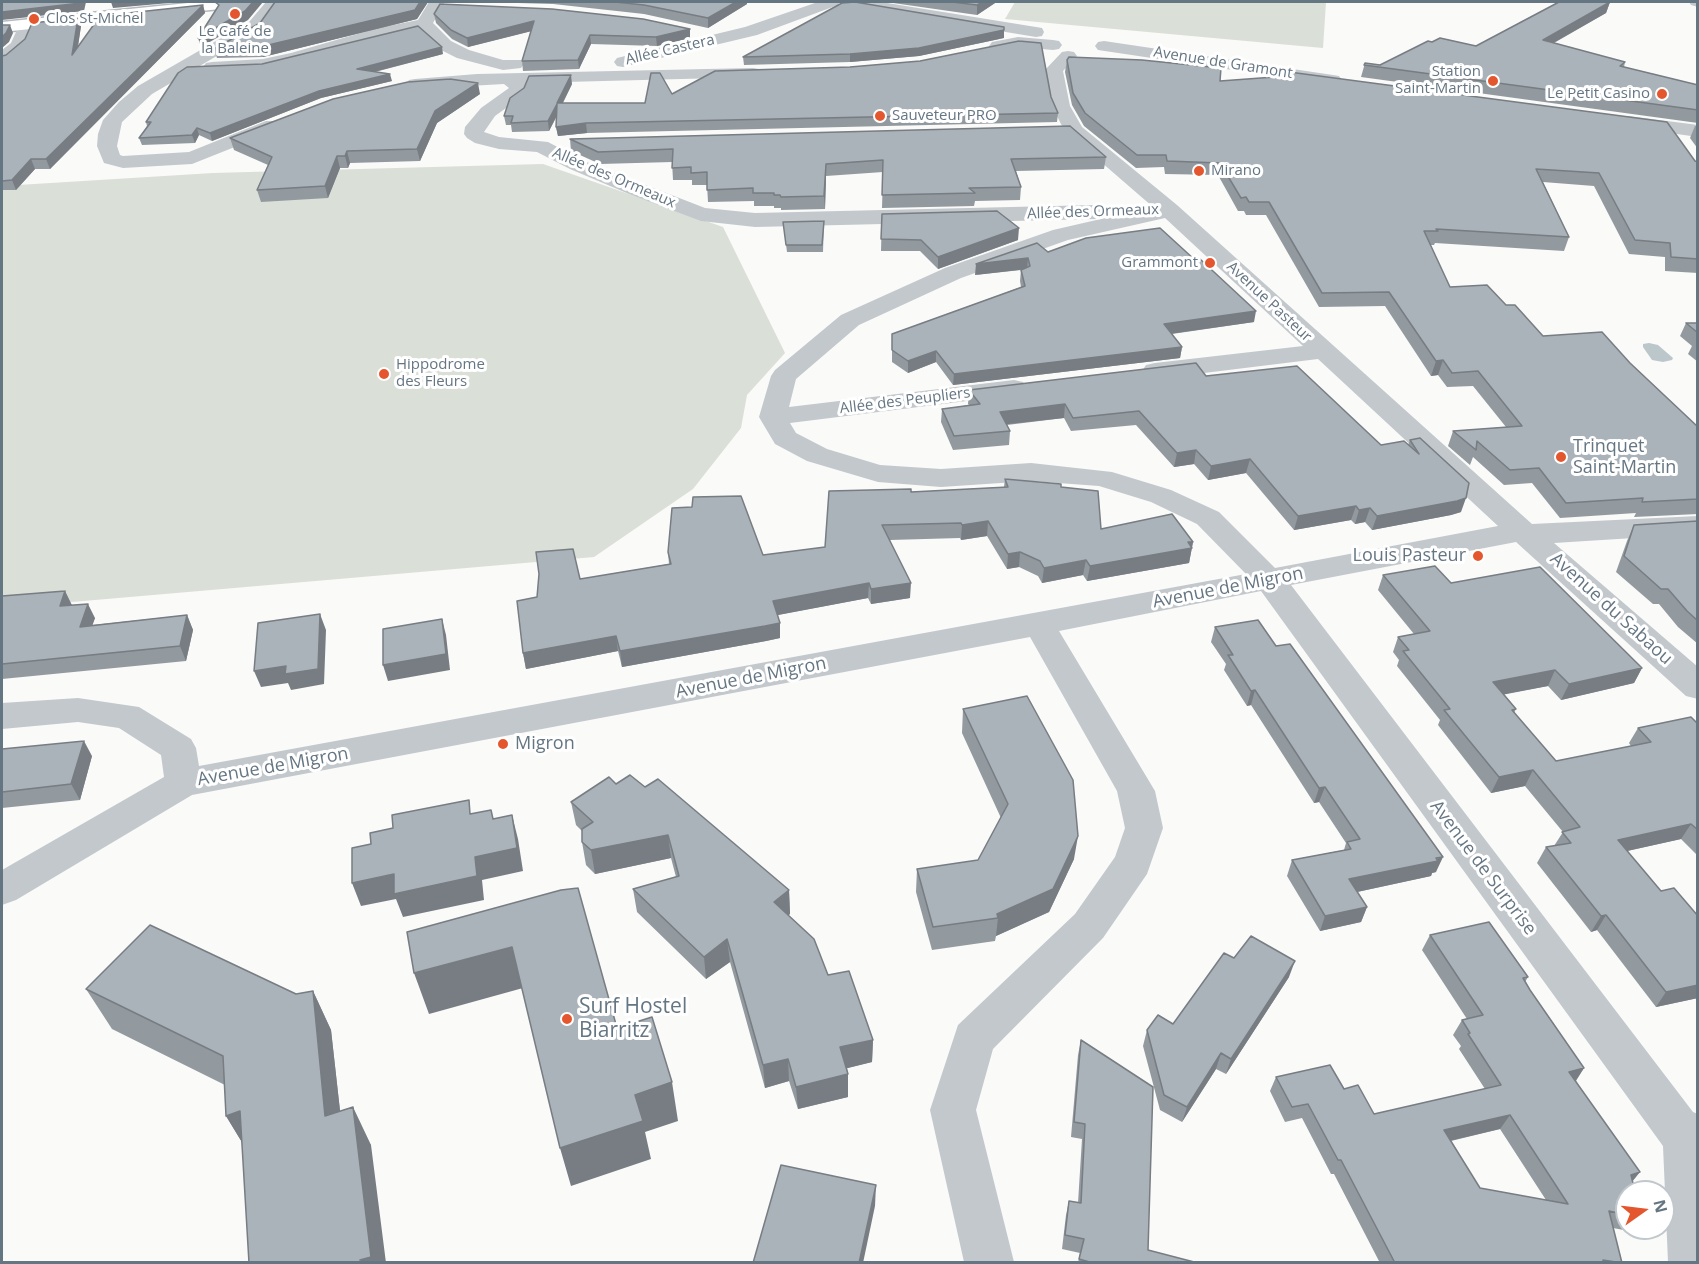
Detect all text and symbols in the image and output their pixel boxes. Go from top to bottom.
marker: Le Café de la Baleine [228,7,242,21]
place label: Clos St-Michel [46,10,144,28]
marker: Clos St-Michel [27,12,41,26]
place label: Le Café de la Baleine [199,23,271,58]
street label: Allée Castera [624,31,716,69]
street label: Avenue de Gramont [1152,43,1294,83]
place label: Station Saint-Martin [1395,63,1481,98]
marker: Station Saint-Martin [1486,74,1500,88]
place label: Le Petit Casino [1547,85,1650,103]
marker: Le Petit Casino [1655,87,1669,101]
place label: Sauveteur PRO [892,107,997,125]
marker: Sauveteur PRO [873,109,887,123]
street label: Allée des Ormeaux [550,144,678,212]
place label: Mirano [1211,162,1261,180]
marker: Mirano [1192,164,1206,178]
street label: Allée des Ormeaux [1027,201,1159,223]
place label: Grammont [1121,254,1198,272]
marker: Grammont [1203,256,1217,270]
street label: Avenue Pasteur [1223,258,1315,346]
place label: Hippodrome des Fleurs [396,356,485,391]
marker: Hippodrome des Fleurs [377,367,391,381]
street label: Allée des Peupliers [839,384,971,418]
place label: Trinquet Saint-Martin [1573,436,1676,478]
marker: Trinquet Saint-Martin [1554,450,1568,464]
place label: Louis Pasteur [1353,545,1466,567]
marker: Louis Pasteur [1471,549,1485,563]
street label: Avenue du Sabaou [1546,549,1676,669]
street label: Avenue de Migron [1151,563,1305,613]
street label: Avenue de Migron [674,653,828,703]
place label: Migron [515,733,575,755]
marker: Migron [496,737,510,751]
street label: Avenue de Migron [196,743,350,791]
street label: Avenue de Surprise [1425,796,1541,940]
place label: Surf Hostel Biarritz [579,994,687,1044]
marker: Surf Hostel Biarritz [560,1012,574,1026]
north arrow [1615,1180,1675,1240]
text: N [1648,1197,1673,1215]

